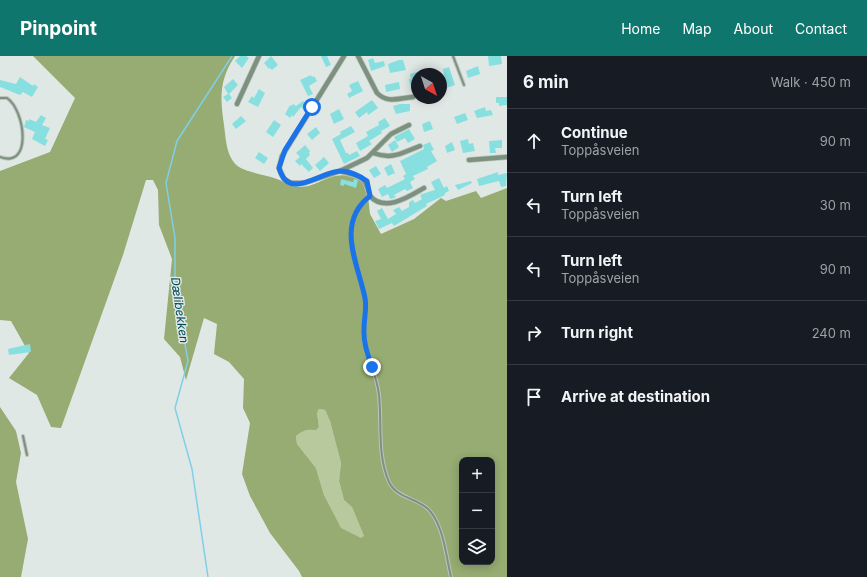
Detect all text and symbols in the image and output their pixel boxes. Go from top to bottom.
text: Pinpoint [20,17,97,40]
text: Home [621,20,660,37]
text: Map [682,20,712,37]
text: About [734,20,773,37]
text: Contact [795,20,847,37]
north arrow [411,68,447,104]
text: 6 min [523,72,569,92]
text: Walk · 450 m [771,74,851,90]
route start [303,98,321,116]
text: Continue [561,123,628,142]
icon: ahead [523,130,545,152]
text: 90 m [820,133,851,149]
text: Toppåsveien [561,142,639,158]
text: Turn left [561,187,622,206]
icon: left [523,194,545,216]
text: 30 m [820,197,851,213]
text: Toppåsveien [561,206,639,222]
text: Turn left [561,251,622,270]
icon: left [523,258,545,280]
text: 90 m [820,261,851,277]
text: Toppåsveien [561,270,639,286]
water label: Dælibekken [168,276,192,344]
icon: right [523,322,545,344]
text: Turn right [561,323,633,342]
text: 240 m [812,325,851,341]
route end [363,358,381,376]
icon: arrive [523,386,545,408]
text: Arrive at destination [561,387,710,406]
map controls [459,457,495,565]
button: + [459,457,495,493]
button: − [459,493,495,529]
button: layers [459,529,495,565]

